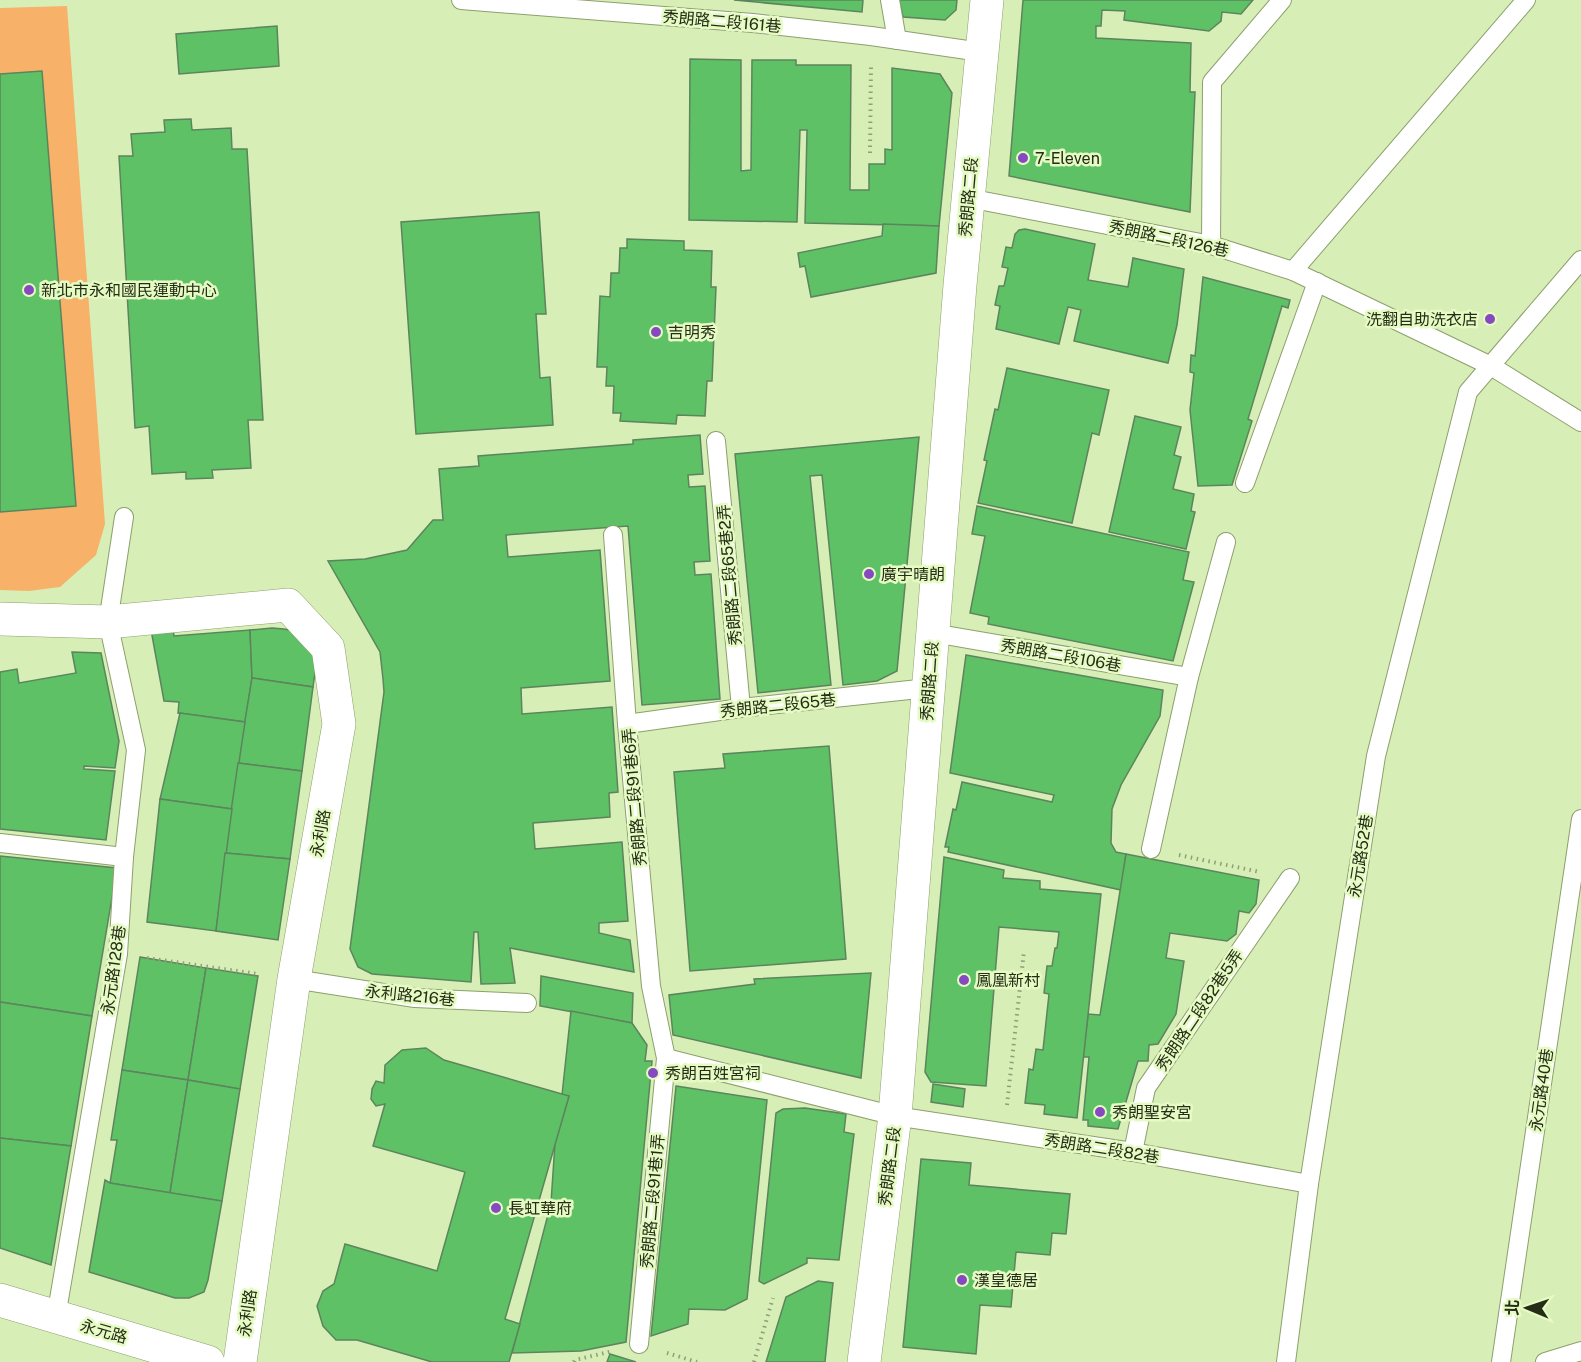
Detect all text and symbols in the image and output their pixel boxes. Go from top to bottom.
street label: 秀朗路二段161巷 [662,7,782,36]
place label: 7-Eleven [1035,149,1100,168]
marker: 7-Eleven [1016,151,1030,165]
street label: 秀朗路二段 [956,156,981,238]
street label: 秀朗路二段126巷 [1107,217,1231,260]
place label: 新北市永和國民運動中心 [41,281,217,300]
marker: 新北市永和國民運動中心 [22,283,36,297]
place label: 洗翻自助洗衣店 [1366,310,1478,329]
marker: 洗翻自助洗衣店 [1483,312,1497,326]
place label: 吉明秀 [668,323,716,342]
marker: 吉明秀 [649,325,663,339]
street label: 秀朗路二段65巷2弄 [714,504,745,646]
place label: 廣宇晴朗 [881,565,945,584]
marker: 廣宇晴朗 [862,567,876,581]
street label: 秀朗路二段106巷 [999,636,1123,675]
street label: 秀朗路二段 [917,640,942,722]
street label: 秀朗路二段65巷 [719,690,837,721]
street label: 秀朗路二段91巷6弄 [619,727,650,867]
street label: 永利路 [307,808,334,858]
street label: 永元路52巷 [1345,813,1376,899]
street label: 永元路128巷 [98,924,129,1016]
street label: 秀朗路二段82巷5弄 [1152,946,1247,1075]
place label: 鳳凰新村 [976,971,1040,990]
marker: 鳳凰新村 [957,973,971,987]
street label: 永利路216巷 [364,981,456,1010]
street label: 永元路40巷 [1526,1047,1557,1133]
place label: 秀朗百姓宮祠 [665,1064,761,1083]
marker: 秀朗百姓宮祠 [646,1066,660,1080]
place label: 秀朗聖安宮 [1112,1103,1192,1122]
marker: 秀朗聖安宮 [1093,1105,1107,1119]
street label: 秀朗路二段 [875,1125,904,1207]
street label: 秀朗路二段82巷 [1043,1130,1161,1167]
street label: 秀朗路二段91巷1弄 [637,1133,668,1269]
place label: 長虹華府 [508,1199,572,1218]
marker: 長虹華府 [489,1201,503,1215]
place label: 漢皇德居 [974,1271,1038,1290]
marker: 漢皇德居 [955,1273,969,1287]
north arrow [1497,1278,1557,1338]
street label: 永利路 [235,1288,260,1338]
text: 北 [1503,1299,1522,1316]
street label: 永元路 [78,1316,130,1347]

